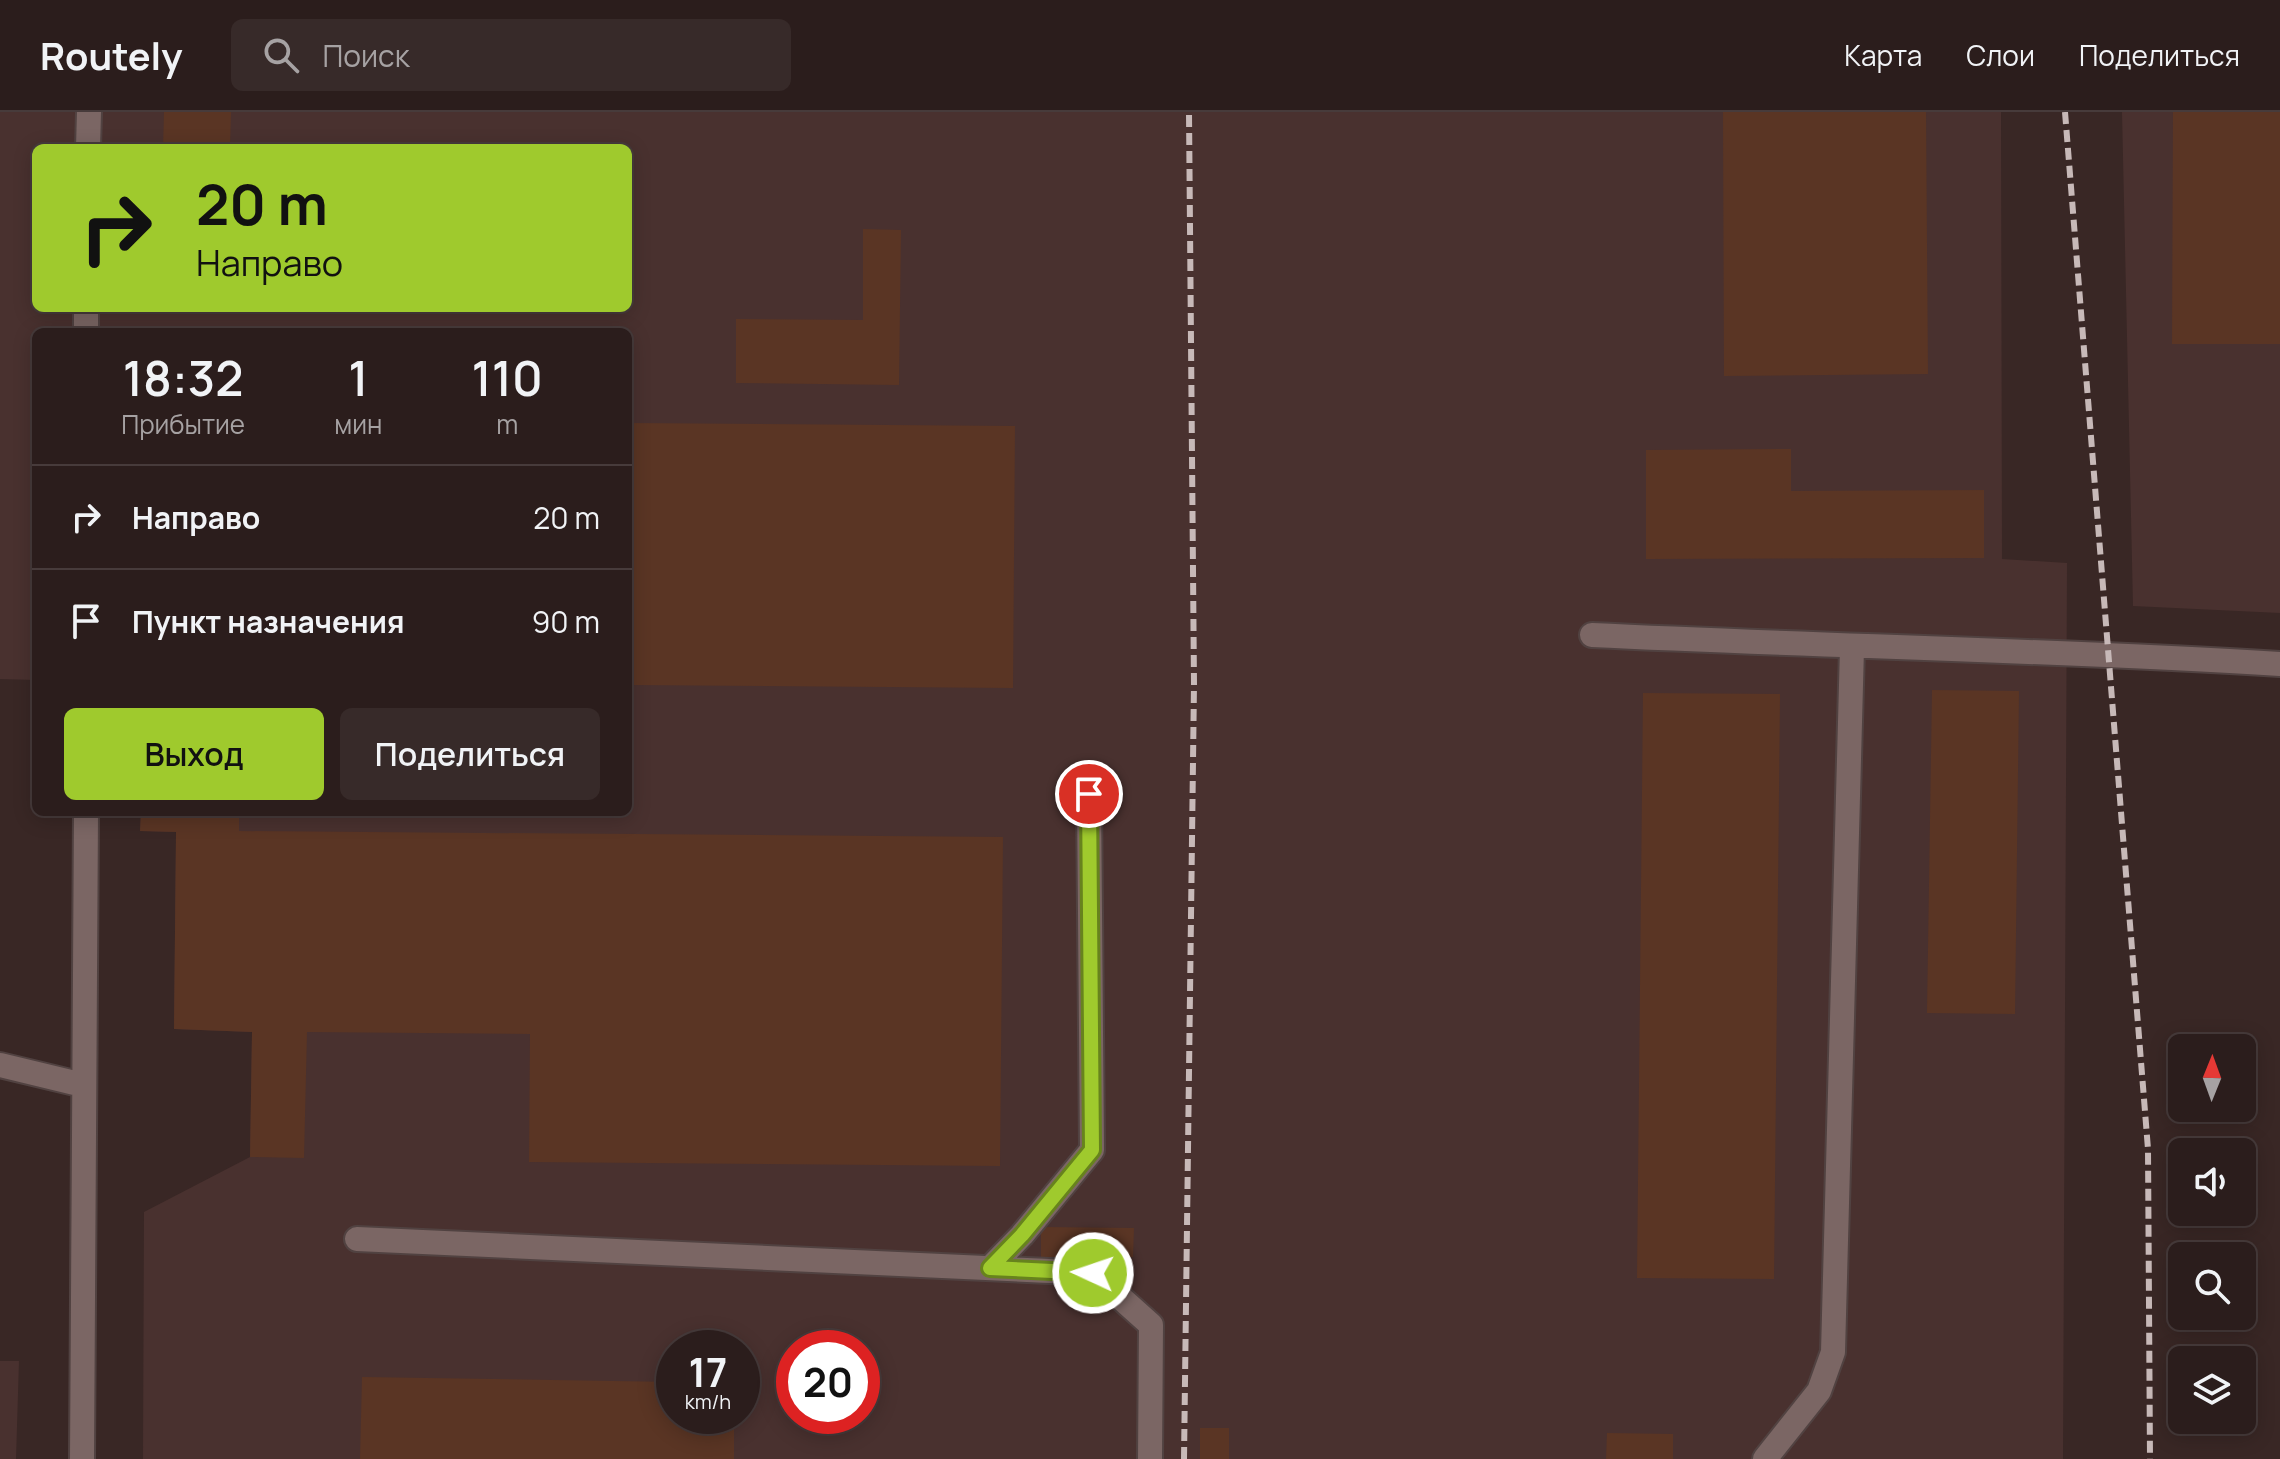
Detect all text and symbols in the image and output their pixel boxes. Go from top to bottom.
search box [231,19,791,91]
text: Routely [40,29,183,81]
icon: search [259,33,303,77]
text: Поиск [323,35,410,76]
text: Карта [1844,36,1922,74]
text: Слои [1966,36,2035,74]
text: Поделиться [2079,36,2240,74]
text: 20 m [196,165,328,242]
icon: right [64,176,168,280]
text: Направо [196,238,343,287]
text: 18:32 [123,345,243,410]
text: 1 [348,345,368,410]
text: 110 [472,345,543,410]
text: Прибытие [121,406,245,442]
text: мин [334,406,382,442]
text: m [496,406,518,442]
icon: right [64,495,108,539]
text: Направо [132,497,260,538]
text: 20 m [533,497,600,538]
icon: arrive [64,599,108,643]
text: Пункт назначения [132,601,405,642]
text: 90 m [532,601,600,642]
button: Выход [64,708,324,800]
button: Поделиться [340,708,600,800]
pin [1055,760,1123,828]
icon: arrive [1067,772,1111,816]
north arrow [2168,1034,2256,1122]
map controls [2168,1034,2256,1434]
button: sound [2168,1138,2256,1226]
position arrow [1051,1231,1135,1315]
button: search [2168,1242,2256,1330]
speed limit sign: 20 [776,1330,880,1434]
text: 17 [689,1344,727,1399]
button: layers [2168,1346,2256,1434]
text: km/h [685,1388,731,1415]

